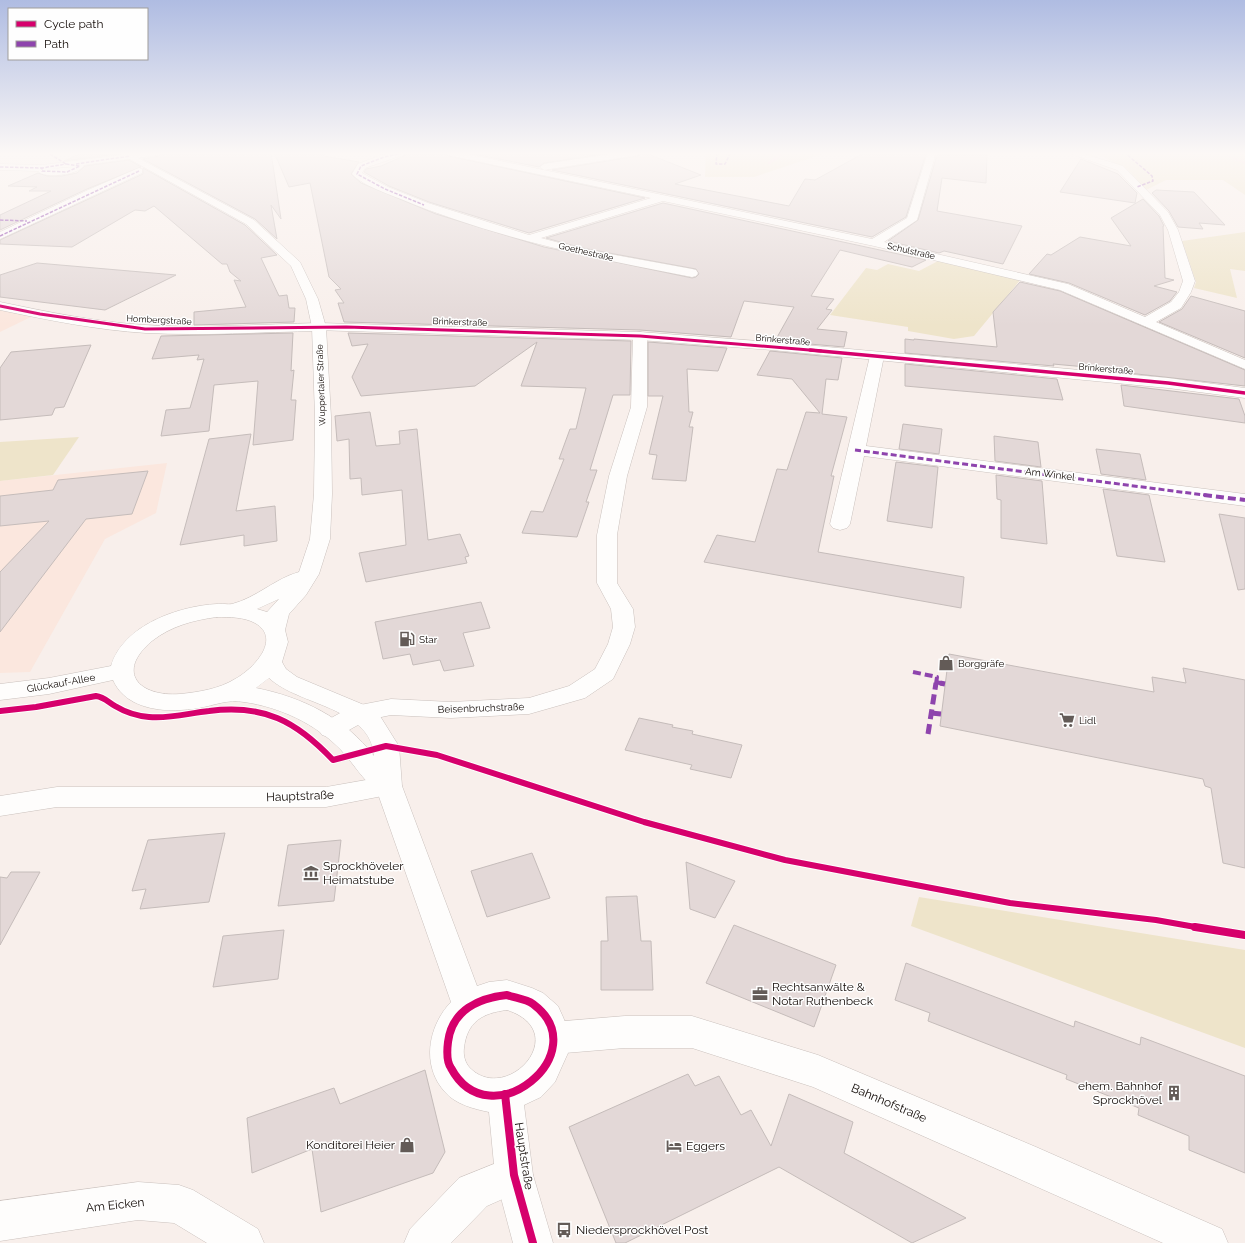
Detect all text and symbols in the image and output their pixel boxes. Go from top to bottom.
legend [8,8,148,60]
text: Cycle path [44,17,103,31]
text: Path [44,37,69,51]
street label: Goethestraße [557,241,615,263]
street label: Schulstraße [886,241,937,262]
street label: Hombergstraße [126,313,193,327]
street label: Brinkerstraße [432,316,488,328]
street label: Brinkerstraße [755,333,812,347]
street label: Wuppertaler Straße [315,343,327,426]
street label: Brinkerstraße [1078,362,1135,376]
street label: Am Winkel [1024,465,1076,483]
fuel station icon: Star [398,630,416,648]
place label: Star [419,634,438,645]
shop icon: Borggräfe [937,654,955,672]
place label: Borggräfe [958,658,1004,669]
street label: Glückauf-Allee [26,672,96,694]
street label: Beisenbruchstraße [437,701,525,715]
supermarket icon: Lidl [1058,711,1076,729]
place label: Lidl [1079,715,1096,726]
street label: Hauptstraße [266,788,334,804]
place label: Sprockhöveler Heimatstube [323,859,404,887]
museum icon: Sprockhöveler Heimatstube [302,864,320,882]
place label: Rechtsanwälte & Notar Ruthenbeck [772,980,874,1008]
office icon: Rechtsanwälte & Notar Ruthenbeck [751,985,769,1003]
place label: ehem. Bahnhof Sprockhövel [1078,1079,1163,1107]
street label: Bahnhofstraße [849,1081,929,1125]
building icon: ehem. Bahnhof Sprockhövel [1165,1084,1183,1102]
street label: Hauptstraße [512,1121,536,1191]
shop icon: Konditorei Heier [398,1136,416,1154]
hotel icon: Eggers [665,1137,683,1155]
place label: Konditorei Heier [306,1138,396,1152]
place label: Eggers [686,1139,725,1153]
street label: Am Eicken [85,1195,145,1215]
bus stop icon: Niedersprockhövel Post [555,1221,573,1239]
place label: Niedersprockhövel Post [576,1223,708,1237]

